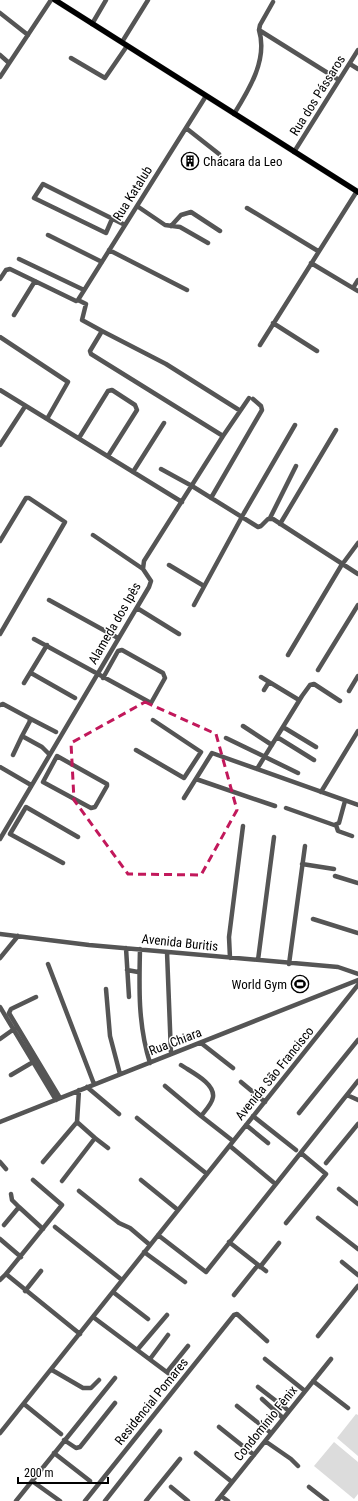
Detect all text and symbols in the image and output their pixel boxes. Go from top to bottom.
street label: Rua dos Pássaros [287,52,348,138]
building icon: Chácara da Leo [180,151,200,171]
place label: Chácara da Leo [203,154,283,169]
street label: Rua Katalub [110,163,155,223]
street label: Alameda dos Ipês [85,580,144,667]
street label: Avenida Buritis [141,931,219,954]
sports icon: World Gym [290,974,310,994]
place label: World Gym [232,977,287,992]
street label: Avenida São Francisco [232,1024,317,1123]
street label: Rua Chiara [147,1025,204,1058]
street label: Residencial Pomares [112,1355,191,1448]
street label: Condomínio Fênix [231,1383,300,1464]
scale bar [18,1459,108,1485]
text: 200 m [24,1466,54,1480]

